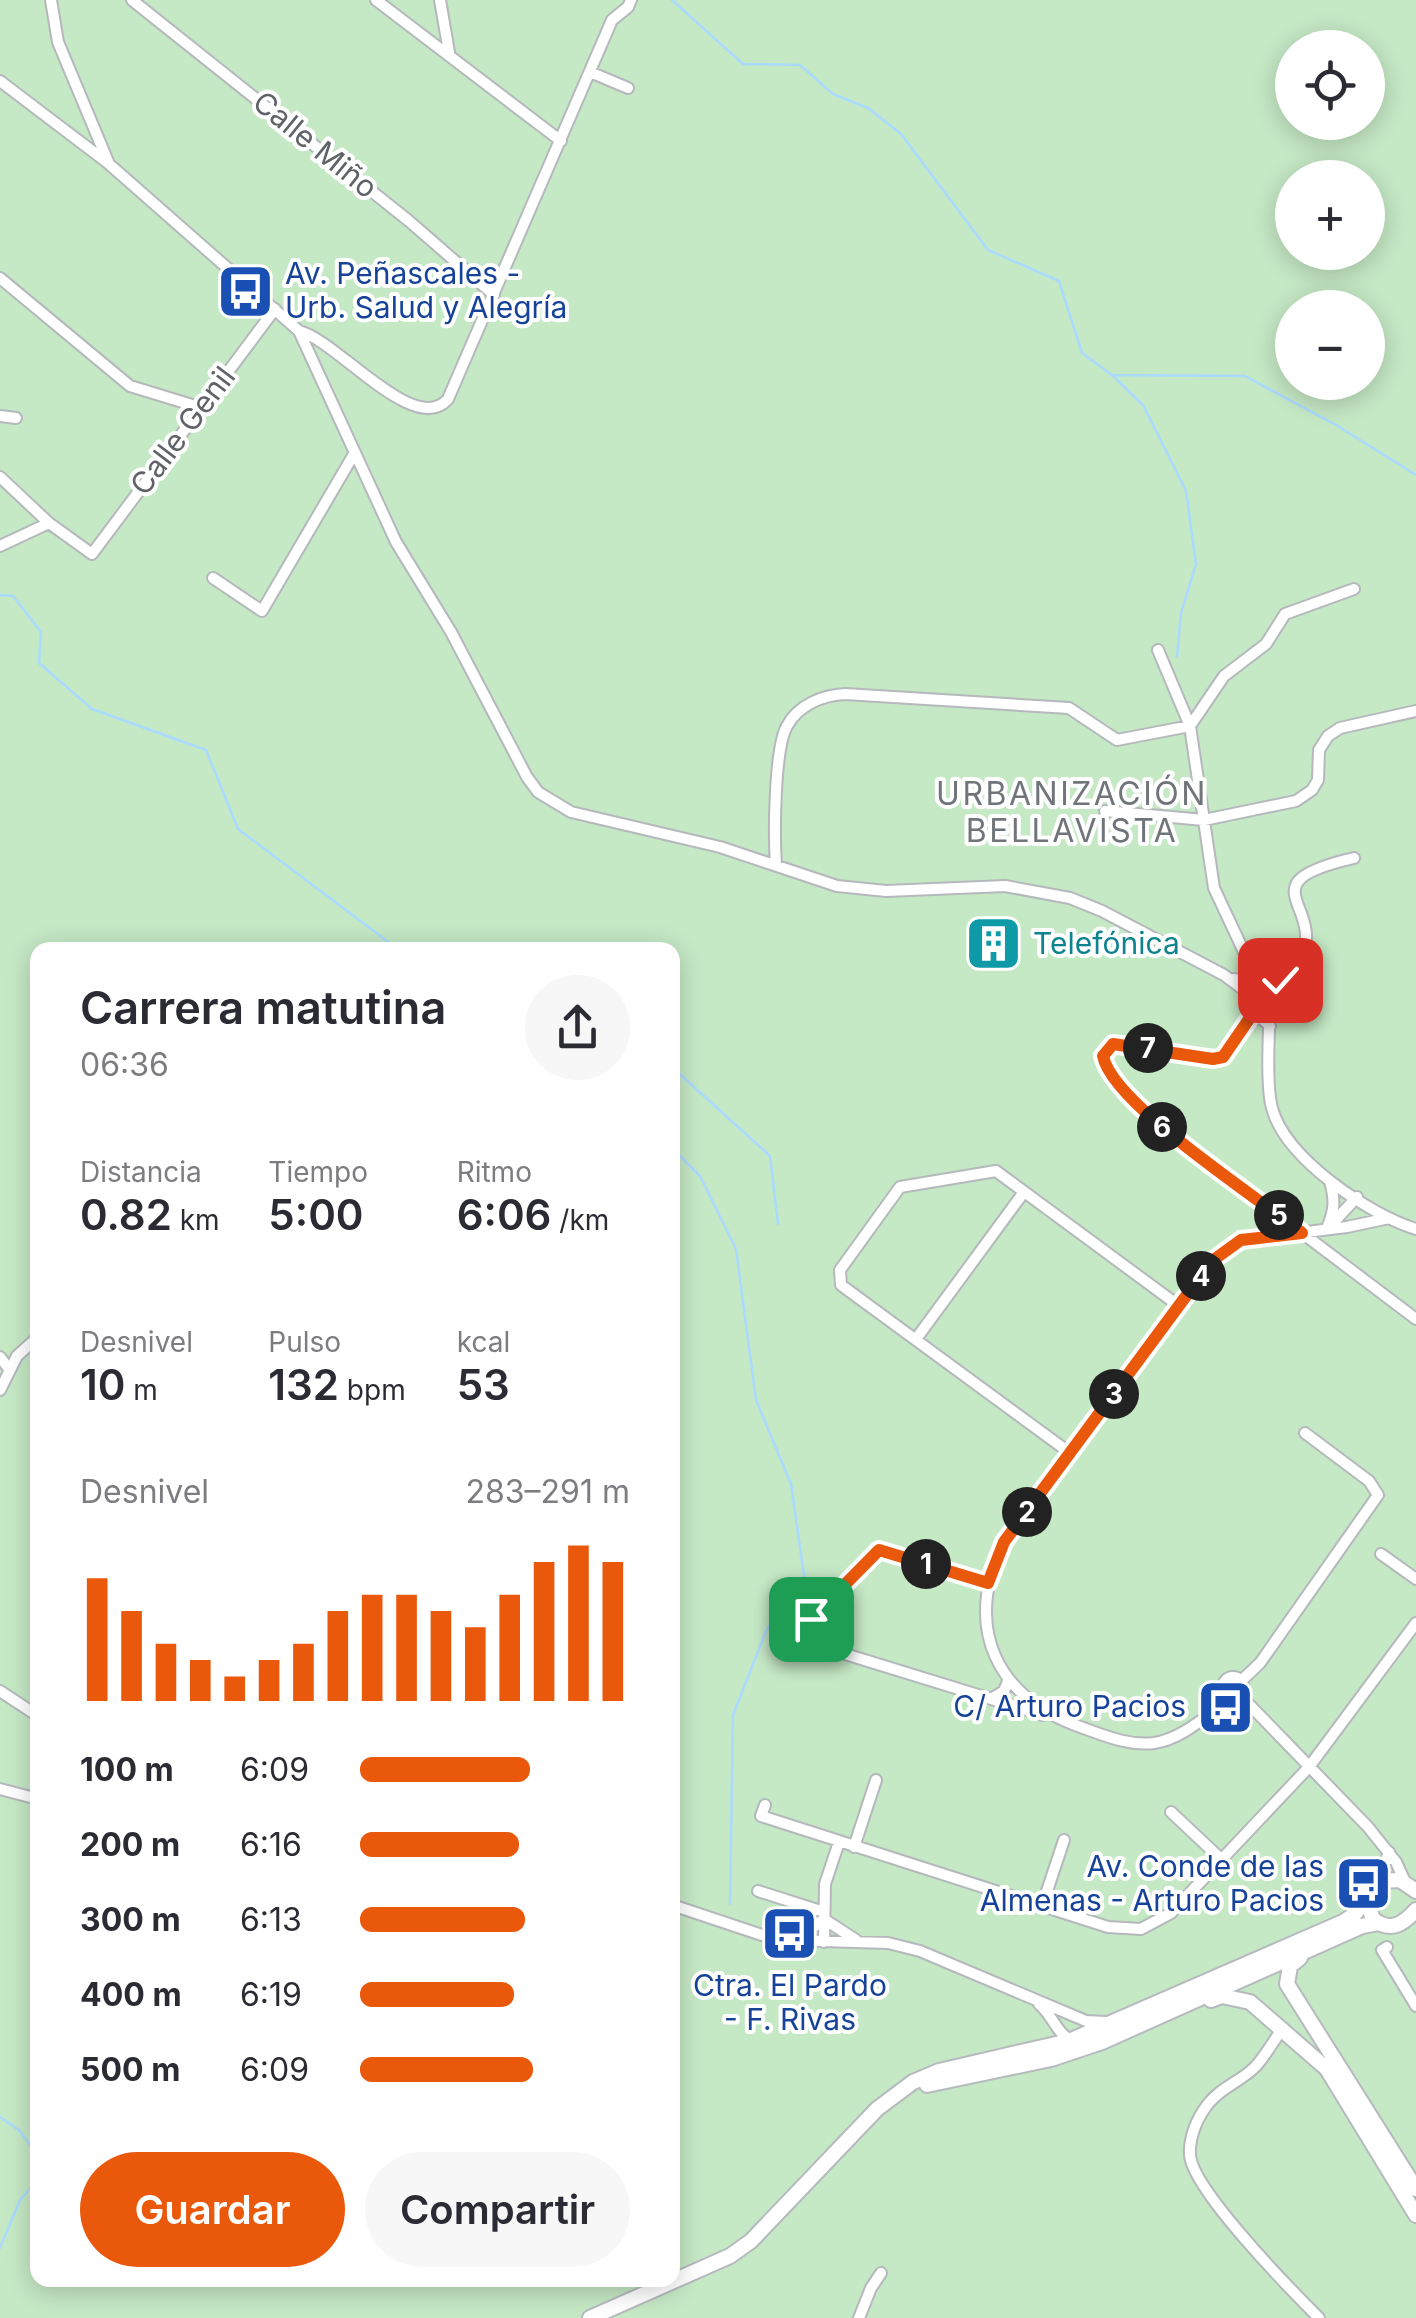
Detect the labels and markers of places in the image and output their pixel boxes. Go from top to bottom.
place label: Av. Peñascales - Urb. Salud y Alegría [285,255,567,325]
bus stop icon: Av. Peñascales - Urb. Salud y Alegría [216,261,276,321]
building icon: Telefónica [964,914,1024,974]
place label: Telefónica [1033,925,1180,961]
pin [1238,938,1323,1023]
pin: 7 [1123,1023,1173,1073]
pin: 6 [1137,1102,1187,1152]
pin: 5 [1254,1190,1304,1240]
pin: 4 [1176,1251,1226,1301]
pin: 3 [1089,1369,1139,1419]
pin: 2 [1002,1487,1052,1537]
pin: 1 [901,1539,951,1589]
pin [769,1577,854,1662]
bus stop icon: C/ Arturo Pacios [1195,1677,1255,1737]
place label: C/ Arturo Pacios [953,1688,1186,1724]
place label: Av. Conde de las Almenas - Arturo Pacios [980,1848,1324,1918]
bus stop icon: Av. Conde de las Almenas - Arturo Pacios [1333,1854,1393,1914]
bus stop icon: Ctra. El Pardo - F. Rivas [760,1904,820,1964]
place label: Ctra. El Pardo - F. Rivas [693,1967,887,2037]

